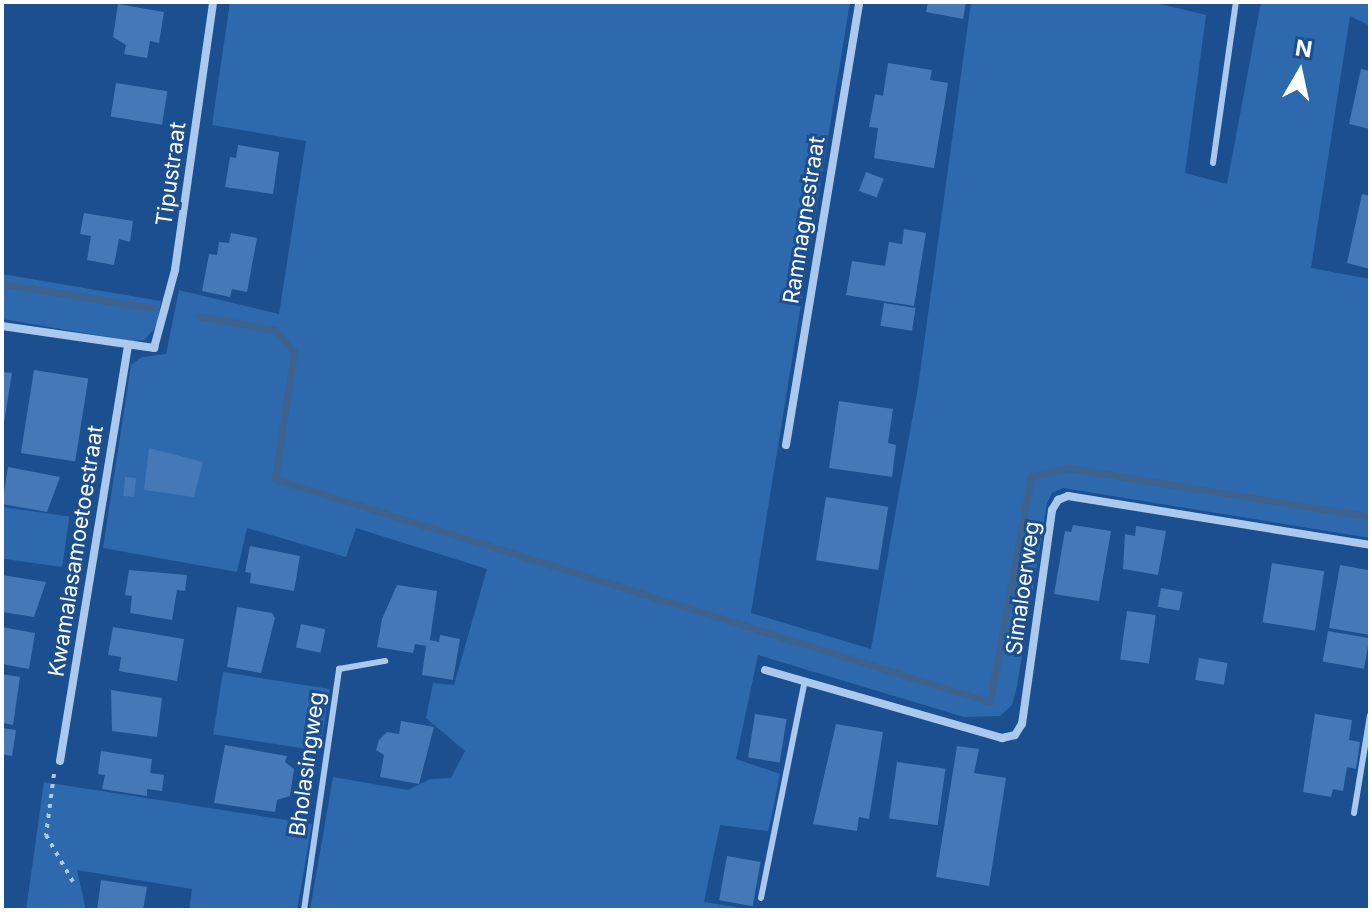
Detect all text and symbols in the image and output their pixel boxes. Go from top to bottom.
north arrow [1260,32,1340,112]
text: N [1293,34,1314,62]
street label: Tipustraat [151,120,191,228]
street label: Ramnagnestraat [778,134,830,306]
street label: Kwamalasamoetoestraat [43,423,109,679]
street label: Simaloerweg [1001,519,1045,657]
street label: Bholasingweg [284,690,330,838]

